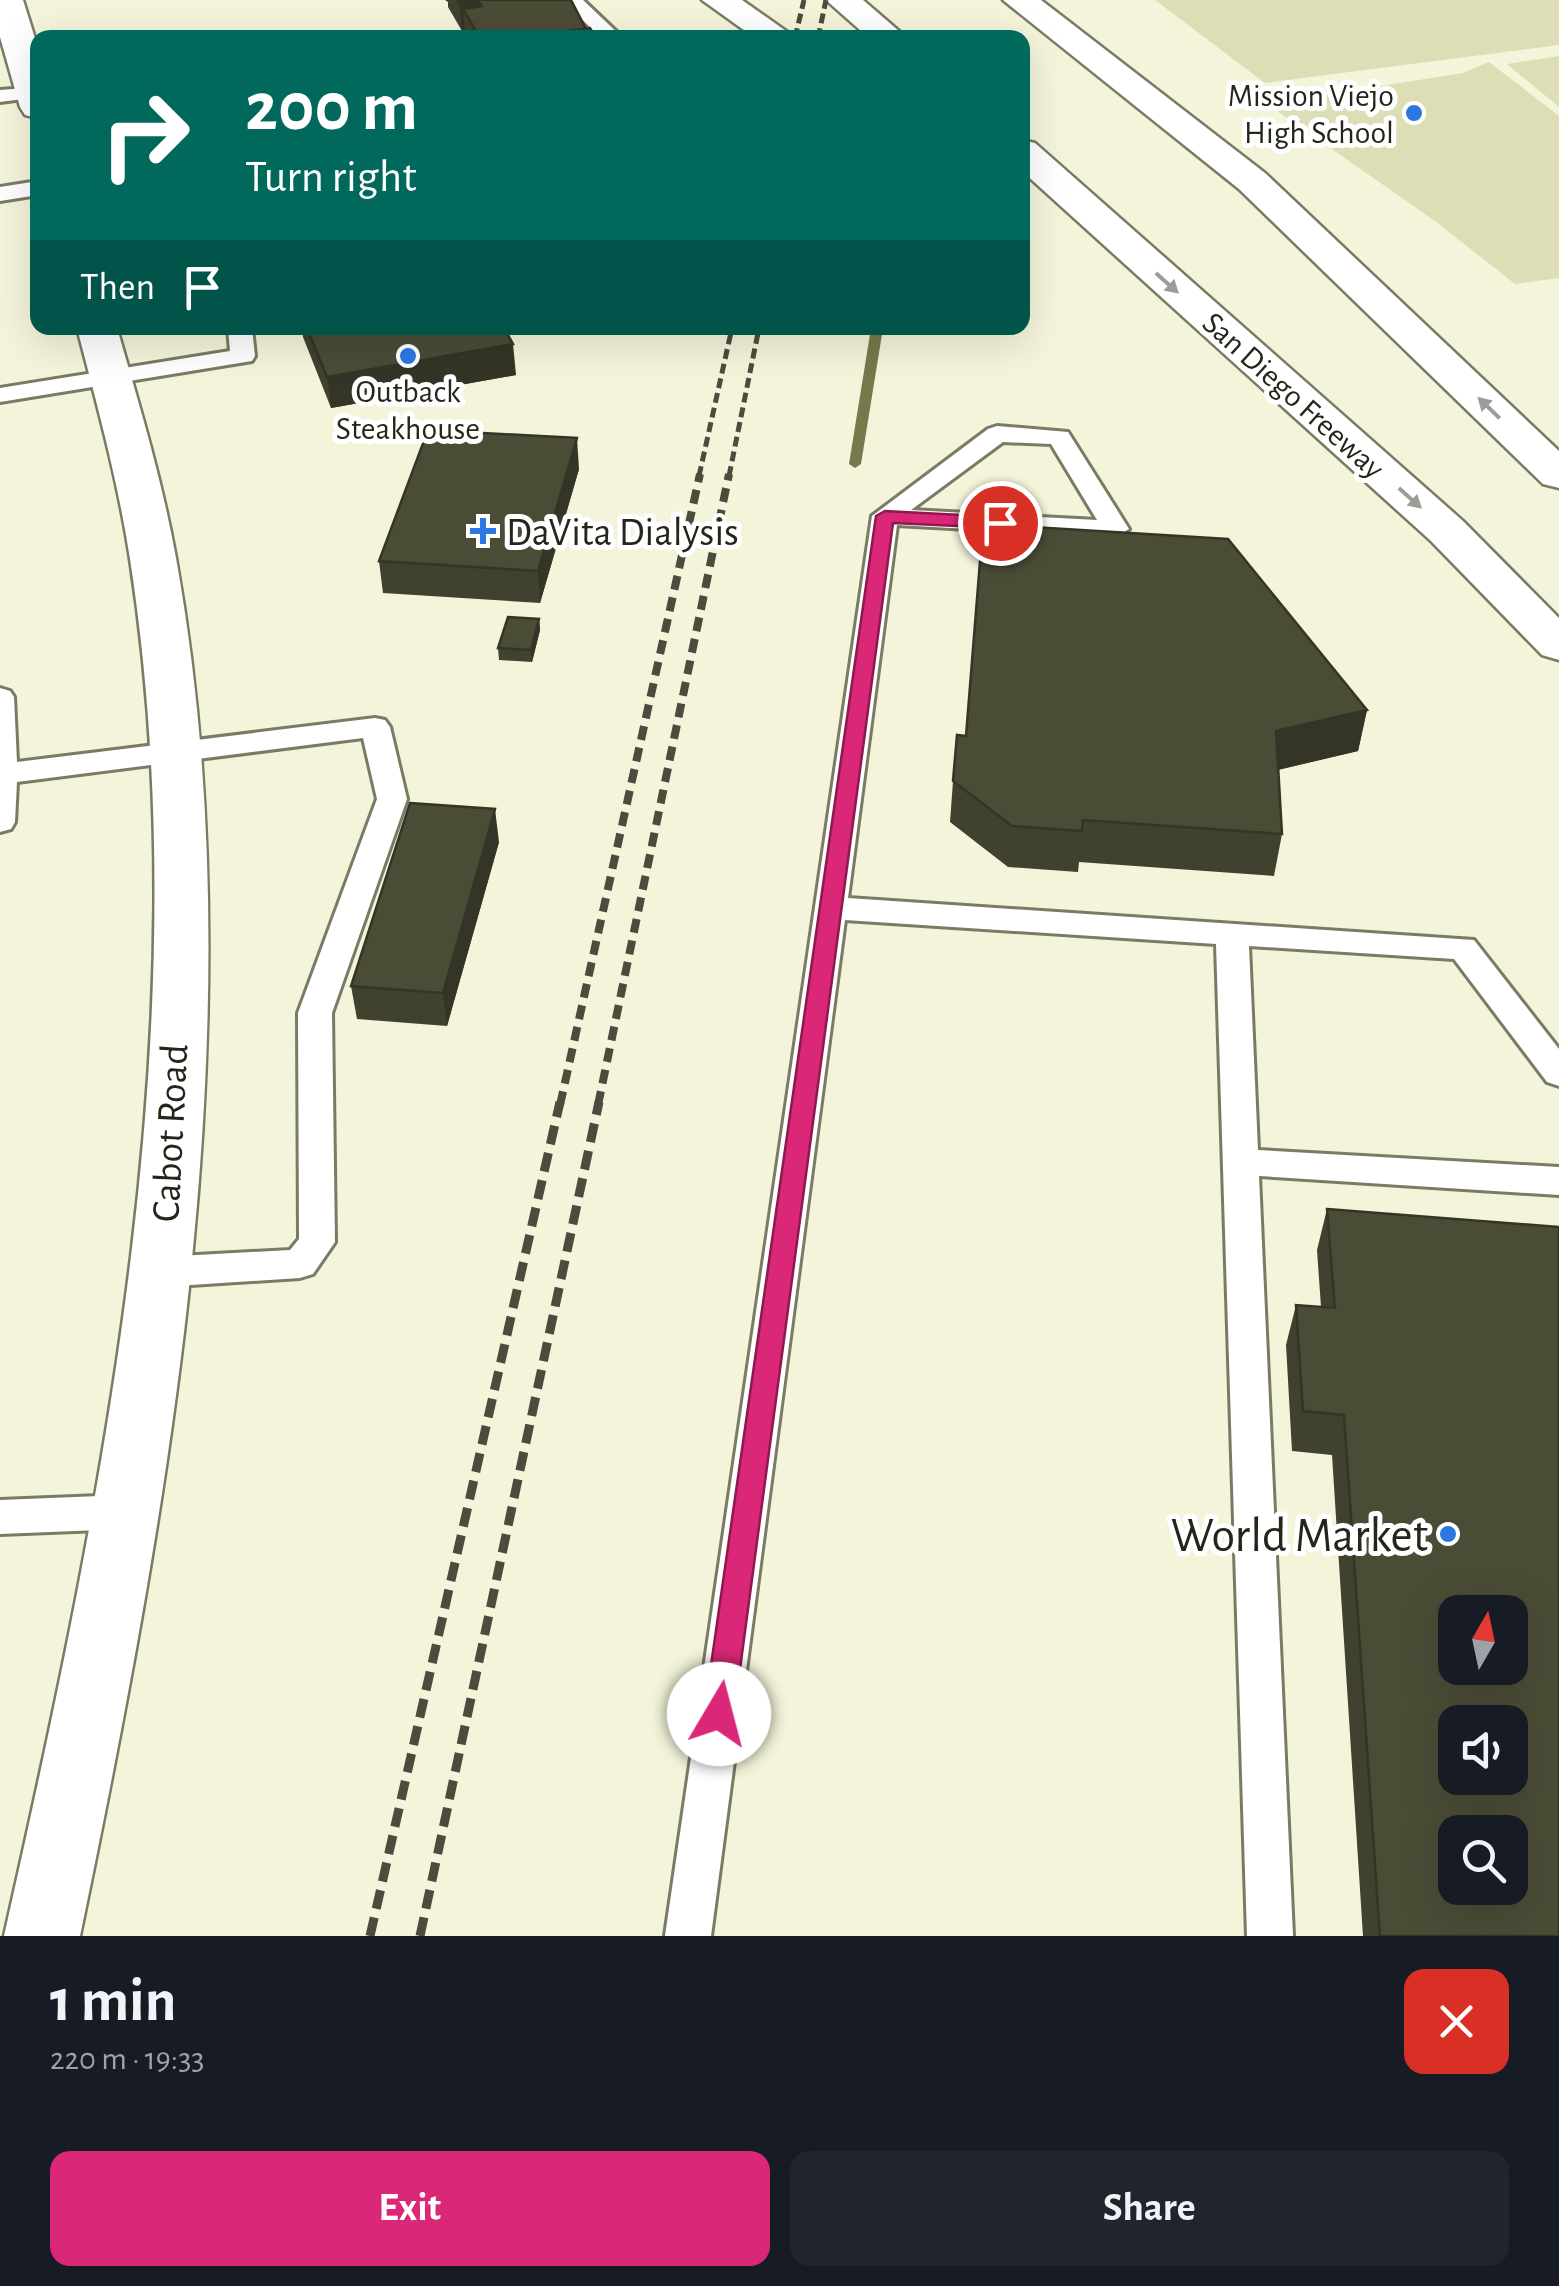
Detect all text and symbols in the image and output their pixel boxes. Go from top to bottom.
icon: right [80,70,210,200]
text: 200 m [245,73,418,143]
place label: Mission Viejo High School [1228,80,1394,149]
marker: Mission Viejo High School [1403,102,1425,124]
text: Turn right [245,155,417,200]
icon: arrive [175,260,230,315]
text: Then [80,269,155,307]
one-way arrow [1154,271,1179,293]
street label: San Diego Freeway [1197,306,1390,485]
marker: Outback Steakhouse [397,345,419,367]
place label: Outback Steakhouse [336,376,480,445]
one-way arrow [1477,396,1501,420]
pin [958,481,1043,566]
one-way arrow [1397,487,1422,509]
icon: arrive [973,496,1028,551]
place label: DaVita Dialysis [506,513,739,553]
marker: DaVita Dialysis [470,518,496,544]
street label: Cabot Road [146,1043,196,1223]
place label: World Market [1171,1513,1428,1561]
marker: World Market [1437,1523,1459,1545]
north arrow [1438,1595,1528,1685]
map controls [1438,1595,1528,1905]
position arrow [667,1662,771,1766]
button: sound [1438,1705,1528,1795]
button: search [1438,1815,1528,1905]
button: close [1404,1969,1509,2074]
text: 1 min [50,1972,176,2032]
text: 220 m · 19:33 [50,2043,205,2075]
button: Exit [50,2151,770,2266]
button: Share [790,2151,1509,2266]

